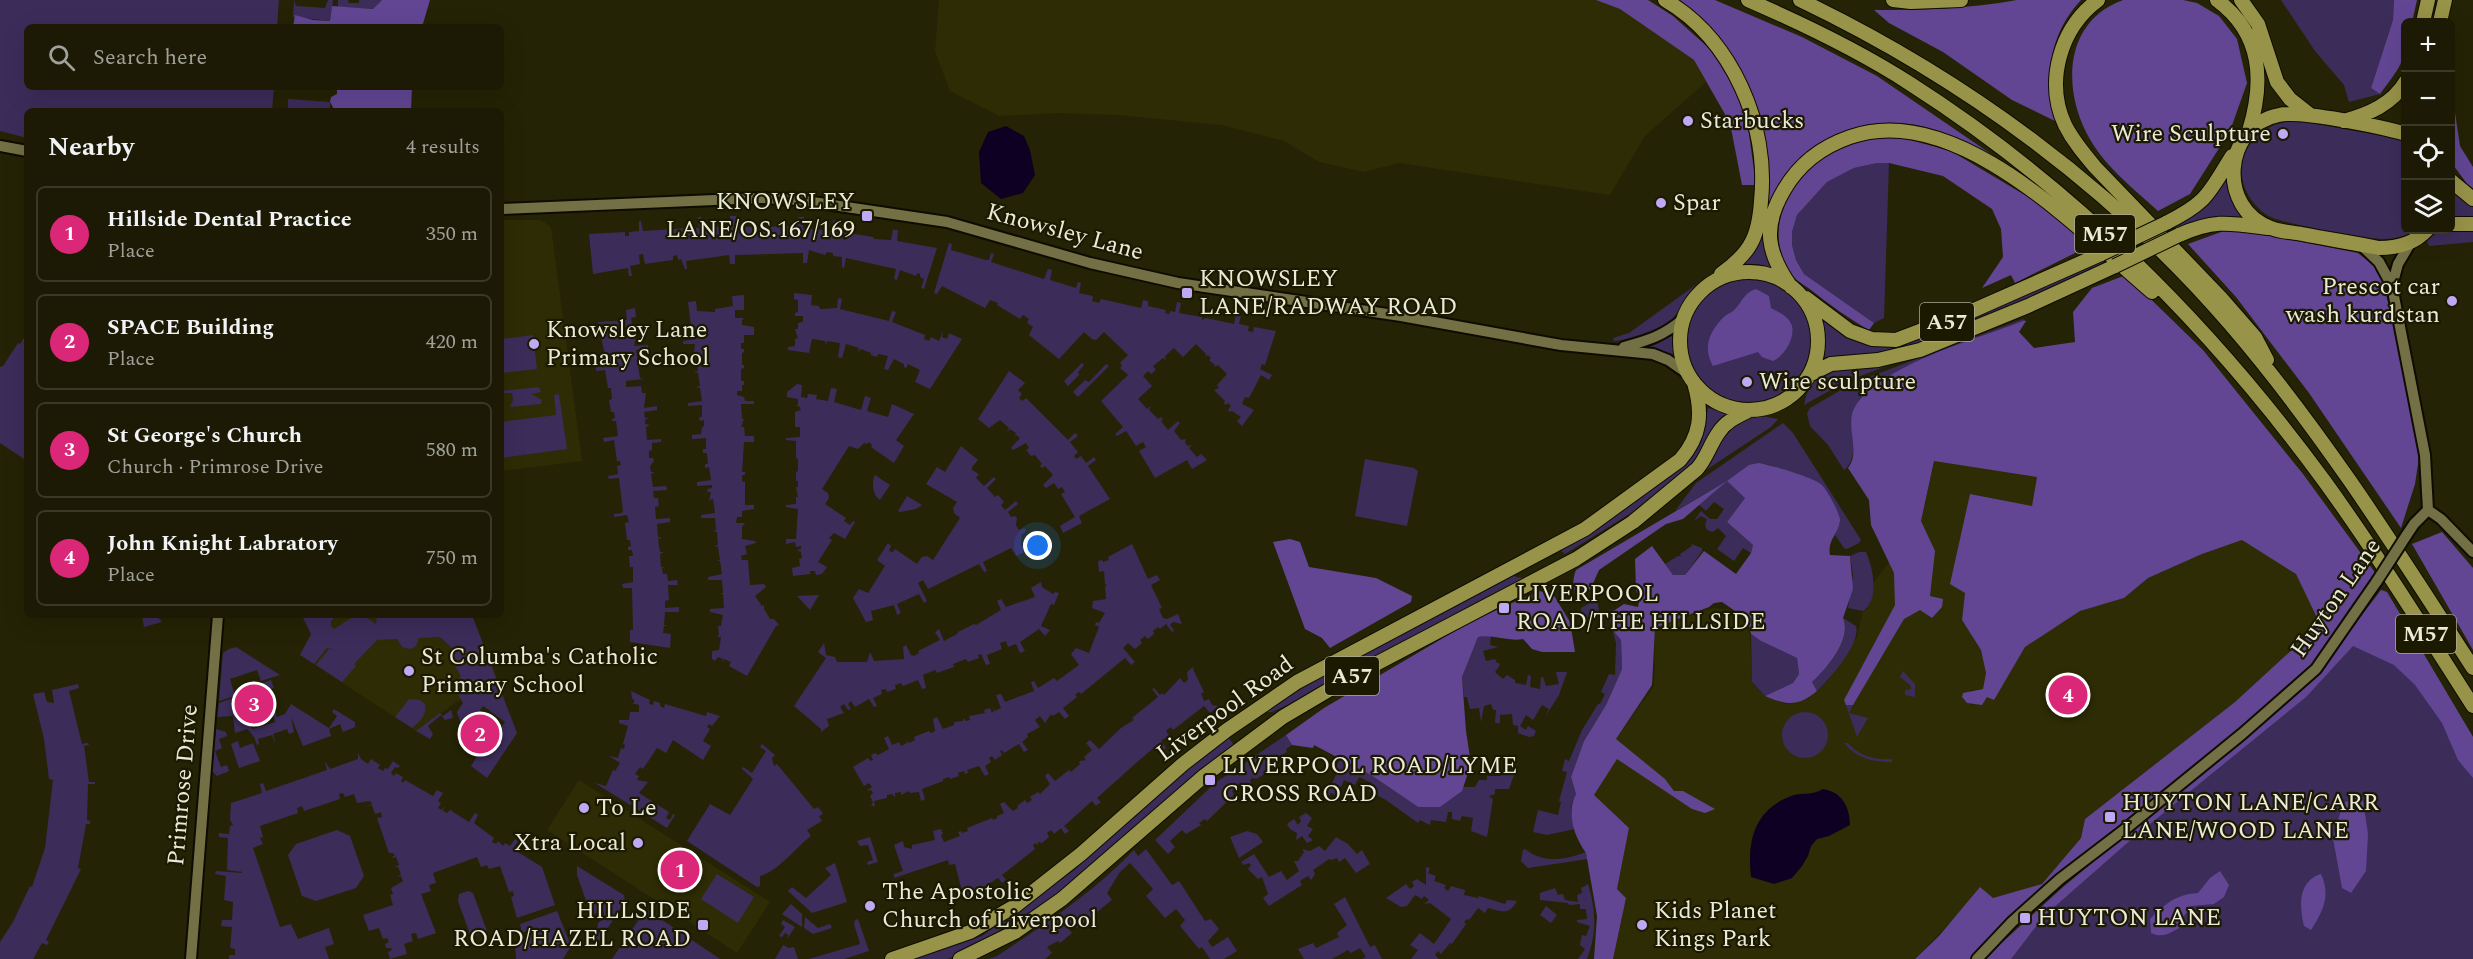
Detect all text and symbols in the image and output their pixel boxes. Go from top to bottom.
map controls [2401,18,2455,234]
button: + [2401,18,2455,72]
search box [24,24,504,90]
icon: search [45,41,78,74]
text: Search here [93,41,207,74]
button: − [2401,72,2455,126]
place label: Starbucks [1700,103,1804,139]
marker: Starbucks [1681,114,1695,128]
place label: Wire Sculpture [2111,116,2271,152]
button: locate [2401,126,2455,180]
text: Nearby [48,127,134,167]
marker: Wire Sculpture [2276,127,2290,141]
text: 4 results [406,132,480,162]
button: layers [2401,180,2455,234]
place label: KNOWSLEY LANE/OS.167/169 [666,184,855,248]
place label: Spar [1673,185,1721,221]
street label: Knowsley Lane [982,194,1148,270]
marker: Spar [1654,196,1668,210]
text: Hillside Dental Practice [107,203,352,236]
marker: KNOWSLEY LANE/OS.167/169 [860,209,874,223]
road number: M57 [2075,215,2135,253]
text: 1 [64,219,75,249]
text: 350 m [426,219,478,249]
text: Place [107,236,155,266]
place label: KNOWSLEY LANE/RADWAY ROAD [1199,261,1457,325]
place label: Prescot car wash kurdstan [2285,269,2440,333]
marker: KNOWSLEY LANE/RADWAY ROAD [1180,286,1194,300]
marker: Prescot car wash kurdstan [2445,294,2459,308]
road number: A57 [1920,303,1974,341]
text: SPACE Building [107,311,274,344]
place label: Knowsley Lane Primary School [546,312,709,376]
text: 2 [64,327,75,357]
text: 420 m [426,327,478,357]
marker: Knowsley Lane Primary School [527,337,541,351]
text: Place [107,344,155,374]
place label: Wire sculpture [1759,364,1916,400]
marker: Wire sculpture [1740,375,1754,389]
text: St George's Church [107,419,302,452]
text: 3 [64,435,75,465]
text: 580 m [426,435,478,465]
text: Church · Primrose Drive [107,452,324,482]
text: John Knight Labratory [107,527,338,560]
your location [1023,531,1052,560]
street label: Huyton Lane [2282,531,2390,665]
text: 4 [64,543,75,573]
text: 750 m [426,543,478,573]
text: Place [107,560,155,590]
place label: LIVERPOOL ROAD/THE HILLSIDE [1516,576,1766,640]
marker: LIVERPOOL ROAD/THE HILLSIDE [1497,601,1511,615]
road number: M57 [2396,615,2456,653]
place label: St Columba's Catholic Primary School [421,639,658,703]
street label: Liverpool Road [1149,647,1301,771]
road number: A57 [1325,657,1379,695]
marker: St Columba's Catholic Primary School [402,664,416,678]
pin: 4 [2048,672,2088,718]
pin: 3 [234,682,274,726]
street label: Primrose Drive [158,703,208,867]
pin: 2 [460,712,500,756]
place label: LIVERPOOL ROAD/LYME CROSS ROAD [1222,748,1518,812]
marker: LIVERPOOL ROAD/LYME CROSS ROAD [1203,773,1217,787]
place label: HUYTON LANE/CARR LANE/WOOD LANE [2122,785,2379,849]
place label: To Le [596,790,657,826]
marker: To Le [577,801,591,815]
marker: HUYTON LANE/CARR LANE/WOOD LANE [2103,810,2117,824]
place label: Xtra Local [514,825,626,861]
marker: Xtra Local [631,836,645,850]
pin: 1 [660,848,700,892]
place label: The Apostolic Church of Liverpool [882,874,1097,938]
place label: HILLSIDE ROAD/HAZEL ROAD [453,893,691,957]
place label: Kids Planet Kings Park [1654,893,1777,957]
marker: The Apostolic Church of Liverpool [863,899,877,913]
place label: HUYTON LANE [2037,900,2221,936]
marker: HUYTON LANE [2018,911,2032,925]
marker: HILLSIDE ROAD/HAZEL ROAD [696,918,710,932]
marker: Kids Planet Kings Park [1635,918,1649,932]

